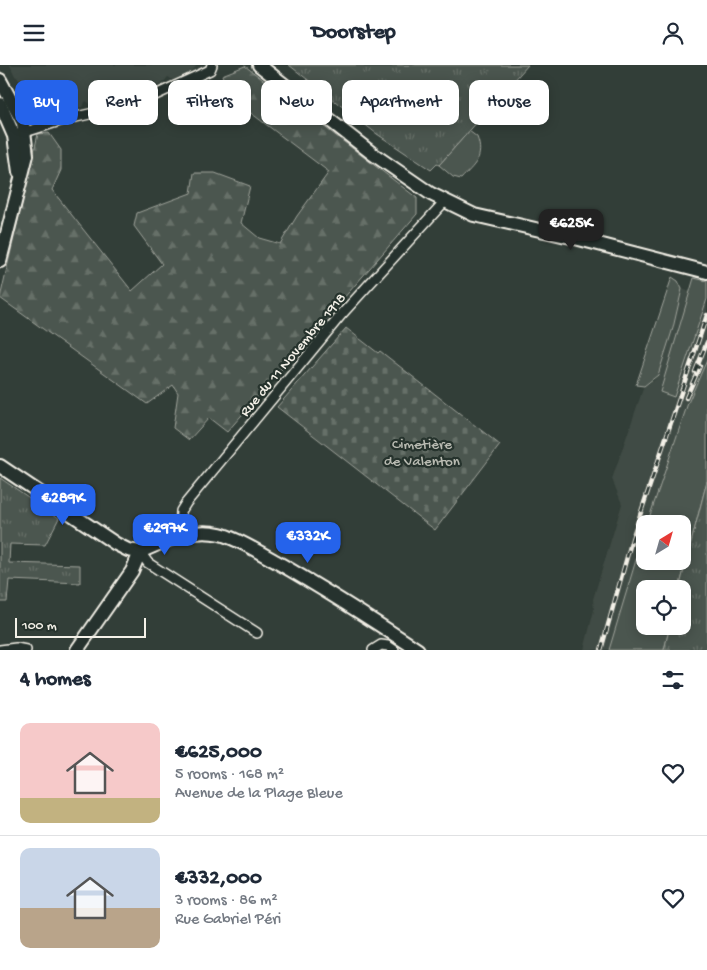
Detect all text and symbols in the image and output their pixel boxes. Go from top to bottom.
icon: menu [20,19,48,47]
icon: person [659,19,687,47]
text: Doorstep [311,20,396,46]
chip: Buy [15,80,78,125]
chip: Rent [88,80,158,125]
chip: Filters [168,80,251,125]
chip: New [261,80,332,125]
chip: Apartment [342,80,459,125]
chip: House [469,80,549,125]
pin: €625K [536,209,606,251]
text: €625K [550,215,592,234]
street label: Rue du 11 Novembre 1918 [236,290,351,421]
park label: Cimetière de Valenton [384,436,460,471]
pin: €289K [28,483,98,526]
text: €289K [42,490,84,509]
pin: €297K [130,513,200,556]
north arrow [636,515,691,570]
map controls [636,515,691,635]
text: €297K [144,520,186,539]
pin: €332K [273,521,343,564]
text: €332K [287,528,329,547]
button: locate [636,580,691,635]
scale bar [15,615,146,638]
text: 100 m [22,618,57,635]
icon: filters [659,666,687,694]
text: 4 homes [20,668,91,693]
text: €625,000 [175,741,262,766]
icon: home [60,743,120,803]
icon: heart [659,759,687,787]
text: 5 rooms · 168 m² [175,766,284,785]
text: Avenue de la Plage Bleue [175,785,343,804]
text: €332,000 [175,867,262,892]
icon: home [60,868,120,928]
icon: heart [659,884,687,912]
text: 3 rooms · 86 m² [175,892,278,911]
text: Rue Gabriel Péri [175,911,281,930]

